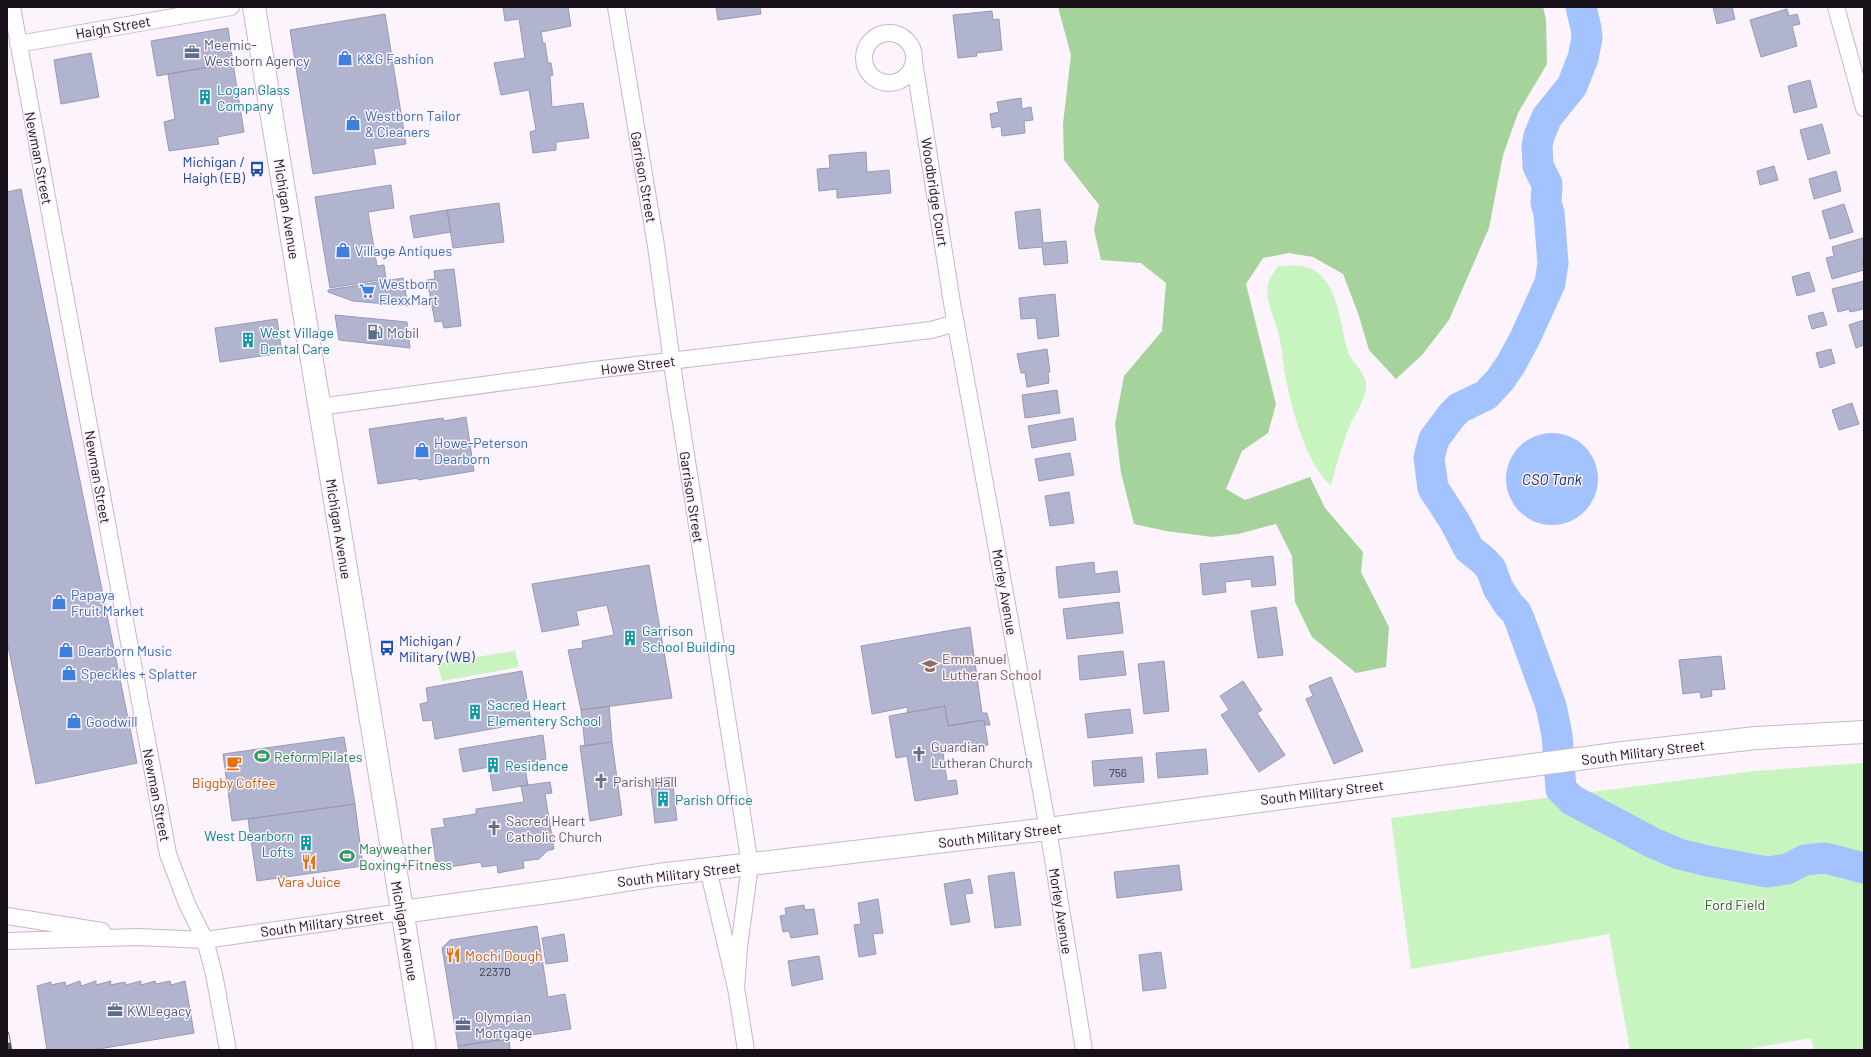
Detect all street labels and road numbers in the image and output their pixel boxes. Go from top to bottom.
street label: Haigh Street [74,12,152,42]
street label: Newman Street [22,110,56,206]
street label: Garrison Street [628,130,660,224]
street label: Woodbridge Court [918,136,952,248]
street label: Michigan Avenue [271,158,303,260]
street label: Howe Street [600,352,676,378]
street label: Newman Street [81,429,115,525]
street label: Garrison Street [676,450,708,544]
street label: Michigan Avenue [323,478,355,580]
street label: Morley Avenue [989,548,1021,636]
street label: South Military Street [1580,736,1706,768]
street label: Newman Street [140,747,174,843]
street label: South Military Street [1259,776,1385,808]
street label: South Military Street [937,819,1063,851]
street label: South Military Street [616,858,742,890]
street label: Morley Avenue [1046,867,1076,955]
street label: Michigan Avenue [388,880,422,982]
street label: South Military Street [259,906,385,940]

